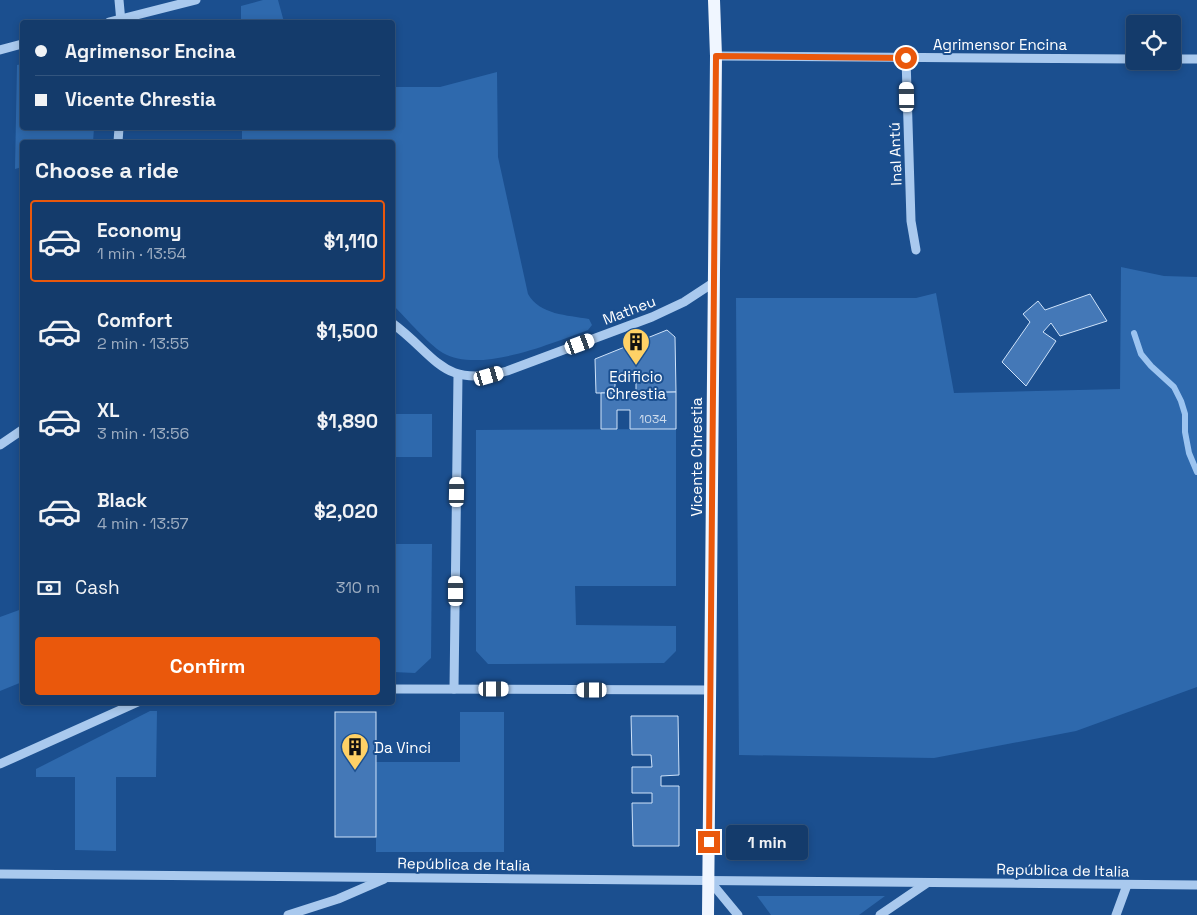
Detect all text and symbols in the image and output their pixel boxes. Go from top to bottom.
map controls [1126,15,1181,70]
button: locate [1126,15,1181,70]
street label: Agrimensor Encina [933,35,1067,54]
text: Agrimensor Encina [65,39,236,64]
route start [895,47,917,69]
car [899,82,914,112]
text: Vicente Chrestia [65,87,216,112]
street label: Inal Antú [884,122,906,186]
text: Choose a ride [35,156,179,184]
text: Economy [97,218,181,243]
icon: car [37,219,82,264]
text: $1,110 [324,229,378,254]
text: 1 min · 13:54 [97,243,187,264]
street label: Matheu [600,291,658,329]
text: Comfort [97,308,173,333]
icon: car [37,309,82,354]
text: $1,500 [316,319,378,344]
building icon: Edificio Chrestia [621,327,651,366]
car [563,332,596,356]
text: 2 min · 13:55 [97,333,189,354]
car [472,365,505,387]
place label: Edificio Chrestia [606,367,666,403]
street label: Vicente Chrestia [687,397,706,517]
text: XL [97,398,120,423]
icon: car [37,399,82,444]
text: $1,890 [317,409,378,434]
house number: 1034 [639,411,667,427]
text: 3 min · 13:56 [97,423,189,444]
car [449,477,464,507]
text: Black [97,488,147,513]
icon: car [37,489,82,534]
text: $2,020 [314,499,378,524]
text: 4 min · 13:57 [97,513,189,534]
icon: cash [35,574,63,602]
text: Cash [75,575,120,600]
car [448,576,463,606]
text: 310 m [336,577,380,598]
button: Confirm [35,637,380,695]
car [479,682,509,697]
car [577,683,607,698]
building icon: Da Vinci [340,732,370,771]
place label: Da Vinci [374,738,431,757]
callout: 1 min [726,824,809,860]
route end [698,831,720,853]
text: 1 min [747,832,787,853]
street label: República de Italia [397,853,531,875]
street label: República de Italia [996,859,1130,881]

